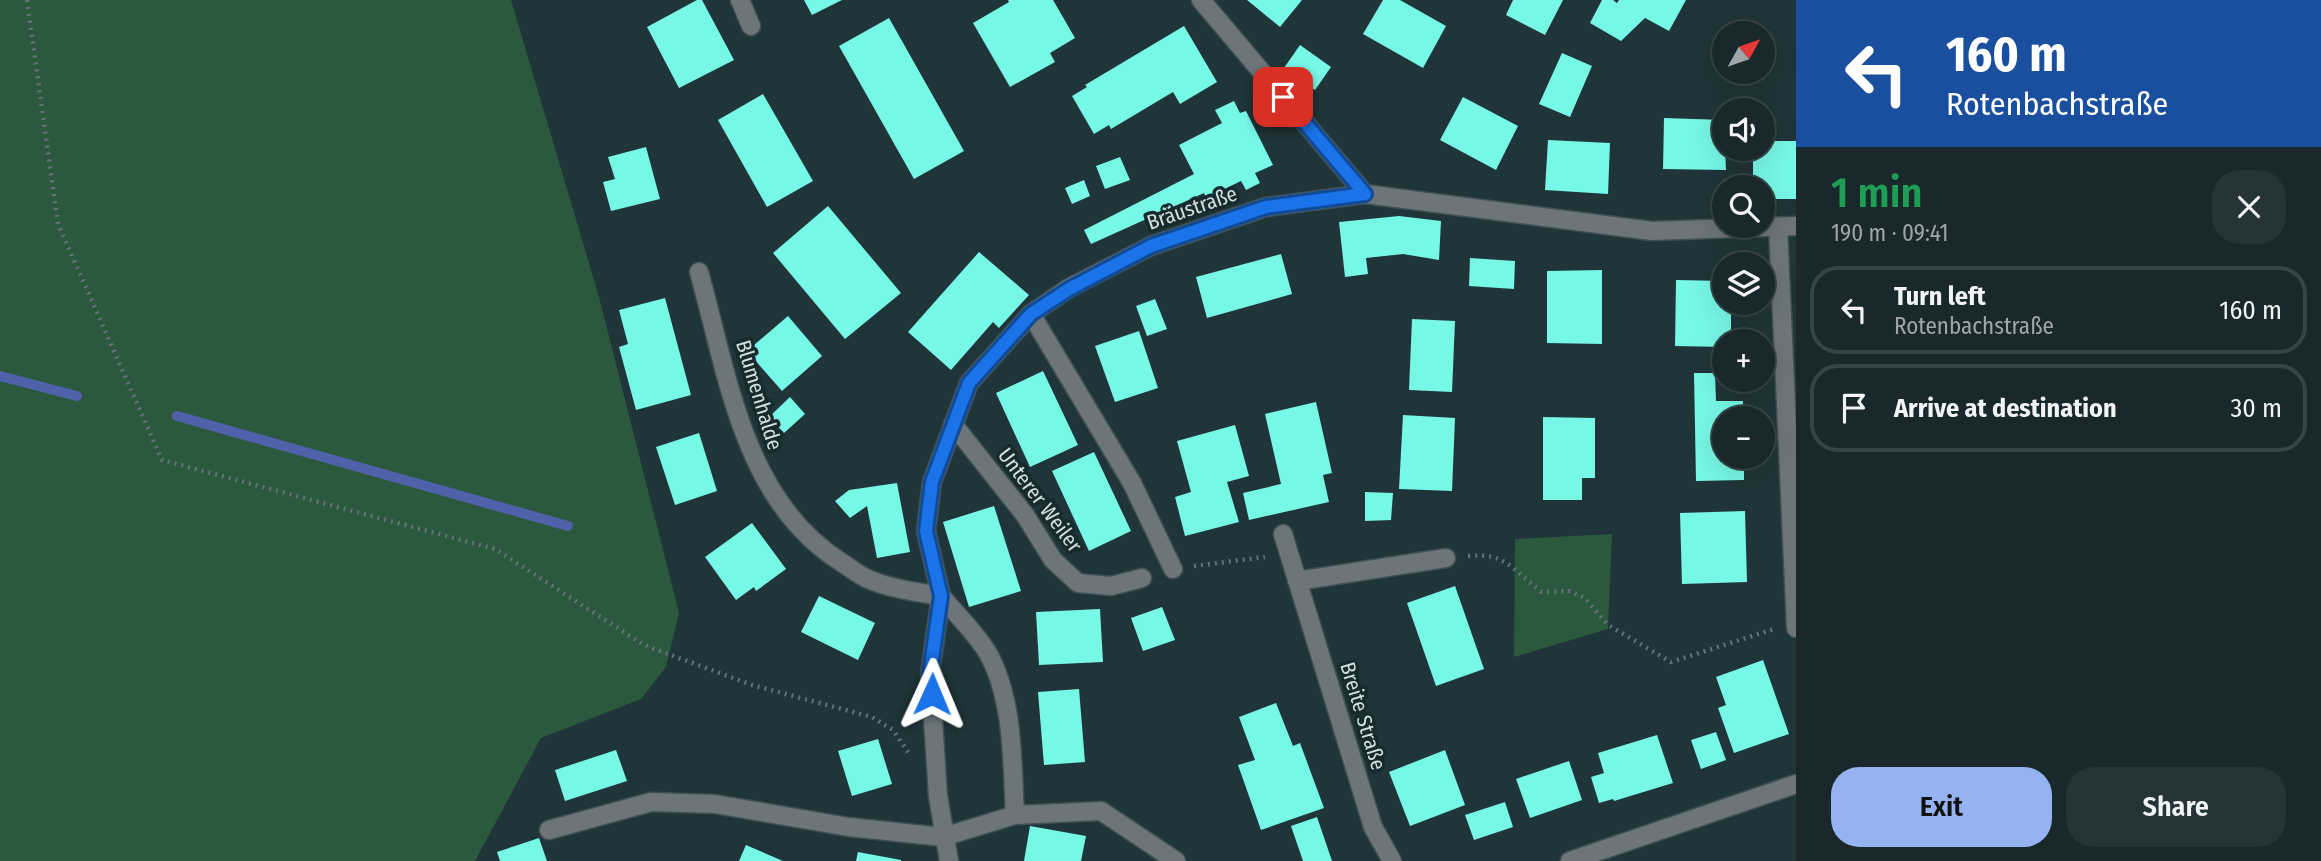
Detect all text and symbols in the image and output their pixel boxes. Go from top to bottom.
north arrow [1712,21,1774,84]
map controls [1712,21,1775,469]
text: 160 m [1946,25,2067,84]
icon: left [1831,28,1922,119]
pin [1253,67,1313,127]
icon: arrive [1264,78,1302,116]
text: Rotenbachstraße [1946,85,2168,123]
button: sound [1712,98,1775,161]
text: 1 min [1831,168,1922,218]
button: close [2212,170,2286,244]
button: search [1712,175,1775,238]
street label: Bräustraße [1143,180,1241,236]
text: 190 m · 09:41 [1831,219,1949,247]
button: layers [1712,252,1775,315]
text: Turn left [1894,281,1986,312]
icon: left [1835,291,1873,329]
text: 160 m [2219,295,2282,326]
text: Rotenbachstraße [1894,312,2054,340]
button: + [1712,329,1775,392]
street label: Blumenhalde [730,337,788,453]
icon: arrive [1835,389,1873,427]
text: Arrive at destination [1894,393,2117,424]
text: 30 m [2231,393,2282,424]
button: − [1712,406,1775,469]
street label: Unterer Weiler [992,443,1088,558]
position arrow [895,657,969,731]
street label: Breite Straße [1334,659,1392,773]
button: Exit [1831,767,2052,847]
button: Share [2066,767,2286,847]

